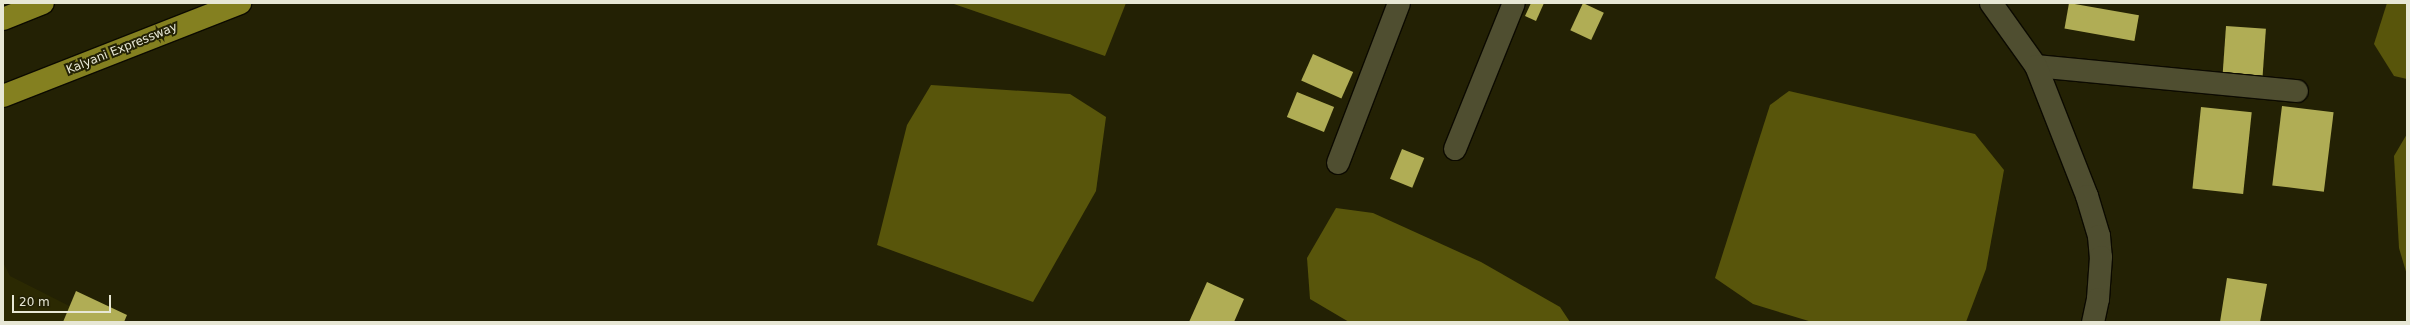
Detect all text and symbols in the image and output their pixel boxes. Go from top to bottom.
street label: Kalyani Expressway [64,20,180,78]
scale bar [14,287,113,313]
text: 20 m [19,295,50,309]

